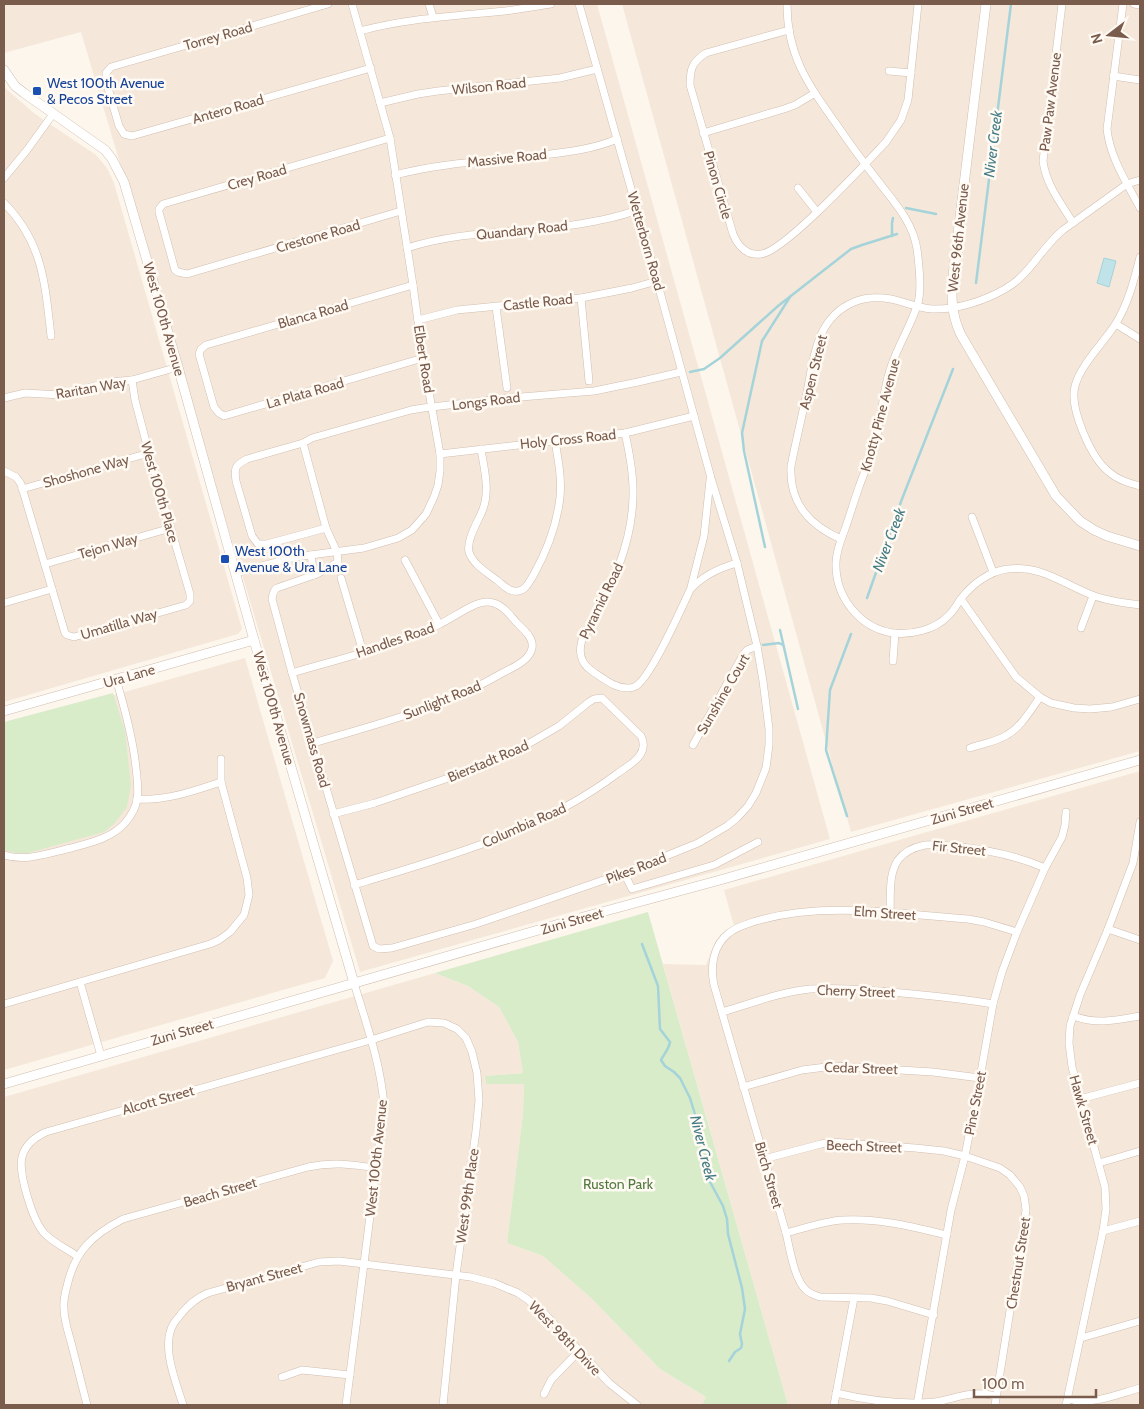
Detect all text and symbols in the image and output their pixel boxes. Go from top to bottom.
north arrow [1084,10,1134,60]
street label: Torrey Road [182,18,254,54]
text: N [1086,31,1107,46]
street label: Paw Paw Avenue [1035,51,1065,153]
street label: Wilson Road [451,73,527,99]
place label: West 100th Avenue & Pecos Street [47,74,165,108]
marker: West 100th Avenue & Pecos Street [31,85,43,97]
street label: Antero Road [190,90,266,128]
water label: Niver Creek [980,109,1006,178]
street label: Massive Road [466,145,548,171]
street label: Pinon Circle [700,149,736,221]
street label: Crey Road [225,160,289,194]
street label: West 96th Avenue [943,183,973,293]
street label: Wetterborn Road [623,189,669,293]
street label: Crestone Road [274,215,362,257]
street label: Quandary Road [475,216,569,244]
street label: West 100th Avenue [139,260,189,378]
street label: Castle Road [502,289,574,315]
street label: Blanca Road [276,295,350,333]
street label: Elbert Road [410,324,438,394]
street label: Aspen Street [795,333,831,411]
street label: Knotty Pine Avenue [856,356,904,474]
street label: Raritan Way [54,373,128,403]
street label: La Plata Road [264,373,346,413]
street label: Longs Road [451,388,521,414]
street label: Holy Cross Road [519,425,617,453]
street label: West 100th Place [137,439,183,545]
street label: Shoshone Way [41,450,131,492]
water label: Niver Creek [869,505,910,575]
street label: Tejon Way [76,529,140,563]
place label: West 100th Avenue & Ura Lane [235,542,347,576]
marker: West 100th Avenue & Ura Lane [219,553,231,565]
street label: Pyramid Road [575,560,627,642]
street label: Umatilla Way [78,604,160,644]
street label: Handles Road [353,618,437,662]
street label: West 100th Avenue [249,649,299,767]
street label: Sunshine Court [693,650,754,738]
street label: Ura Lane [101,660,157,692]
street label: Sunlight Road [401,676,483,724]
street label: Snowmass Road [290,691,334,789]
street label: Bierstadt Road [445,736,531,786]
street label: Zuni Street [929,793,996,829]
street label: Columbia Road [479,798,569,852]
street label: Fir Street [931,836,987,860]
street label: Pikes Road [603,848,669,888]
street label: Elm Street [853,902,917,924]
street label: Zuni Street [539,903,606,939]
street label: Cherry Street [816,981,896,1001]
street label: Zuni Street [149,1014,216,1050]
street label: Cedar Street [824,1058,898,1078]
street label: Pine Street [960,1069,990,1137]
street label: Hawk Street [1065,1073,1103,1147]
street label: Alcott Street [120,1081,196,1119]
street label: West 100th Avenue [361,1099,391,1217]
water label: Niver Creek [686,1113,720,1183]
street label: Beech Street [826,1136,902,1156]
street label: Birch Street [751,1140,787,1211]
street label: West 99th Place [451,1147,483,1245]
street label: Beach Street [181,1173,259,1211]
park label: Ruston Park [583,1175,654,1193]
street label: Chestnut Street [1002,1215,1034,1310]
street label: Bryant Street [224,1258,304,1296]
street label: West 98th Drive [525,1297,605,1379]
scale bar [974,1366,1096,1398]
text: 100 m [982,1375,1024,1393]

